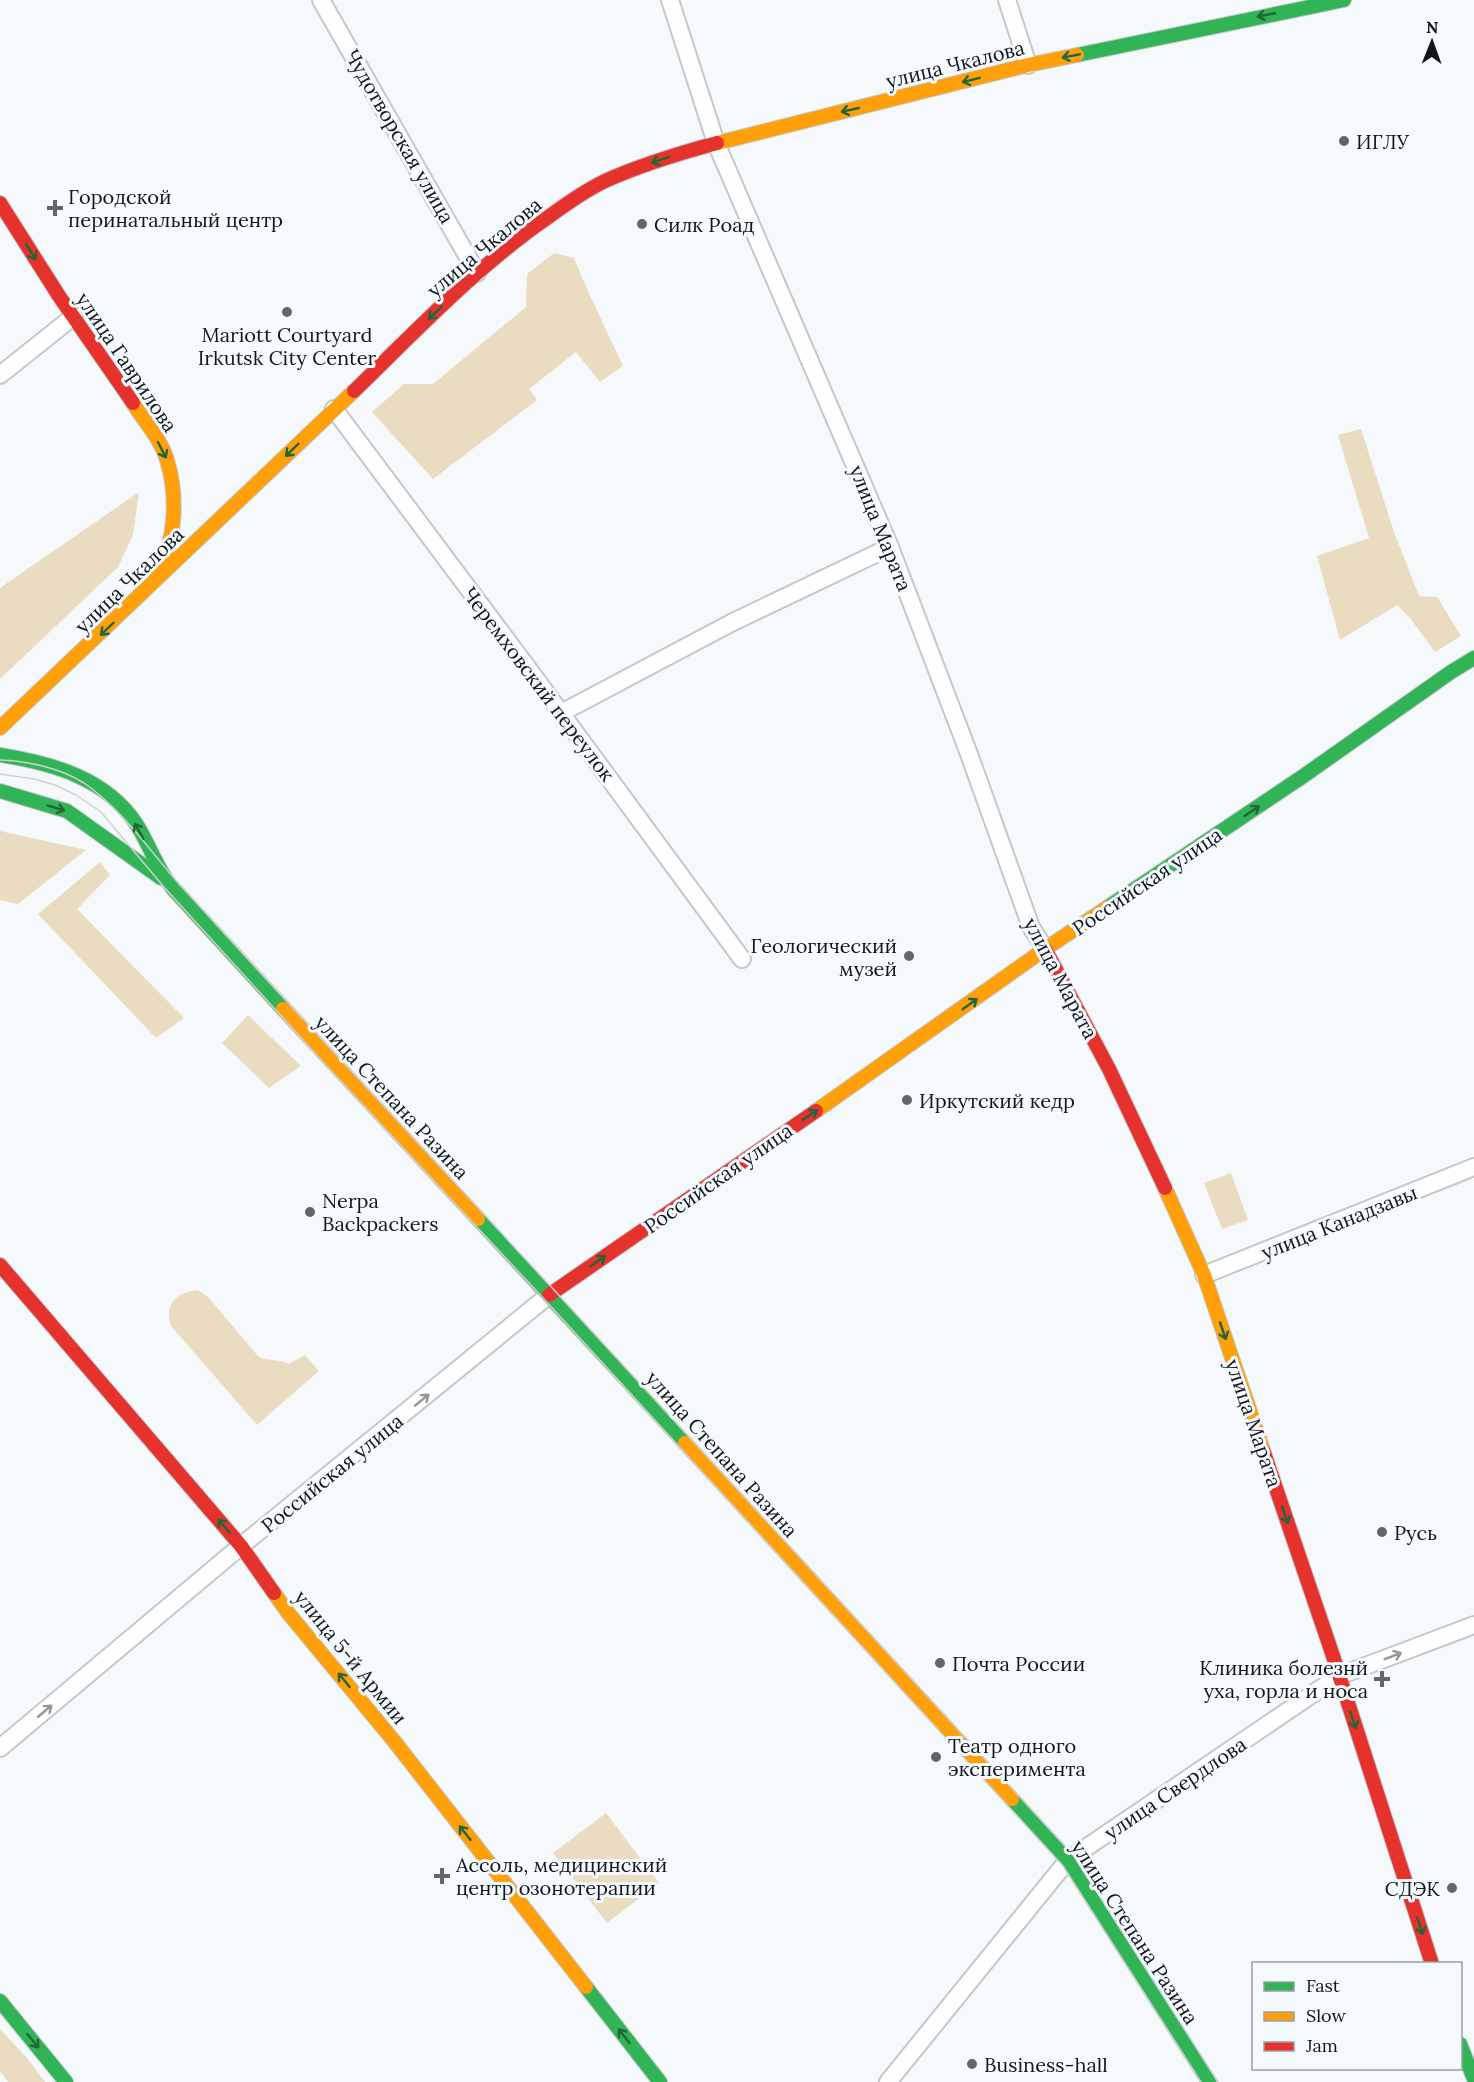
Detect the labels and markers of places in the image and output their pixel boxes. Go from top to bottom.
place label: ИГЛУ [1356,129,1410,154]
marker: ИГЛУ [1337,134,1351,148]
place label: Городской перинатальный центр [68,184,283,232]
marker: Городской перинатальный центр [46,199,64,217]
place label: Силк Роад [654,212,754,237]
marker: Силк Роад [635,217,649,231]
marker: Mariott Courtyard Irkutsk City Center [280,305,294,319]
place label: Mariott Courtyard Irkutsk City Center [198,322,377,370]
place label: Геологический музей [750,933,897,981]
marker: Геологический музей [902,949,916,963]
place label: Иркутский кедр [919,1088,1075,1113]
marker: Иркутский кедр [900,1093,914,1107]
place label: Nerpa Backpackers [322,1188,438,1236]
marker: Nerpa Backpackers [303,1205,317,1219]
place label: Русь [1394,1520,1437,1545]
marker: Русь [1375,1525,1389,1539]
place label: Почта России [952,1651,1085,1676]
place label: Клиника болезнй уха, горла и носа [1199,1655,1368,1703]
marker: Почта России [933,1656,947,1670]
marker: Клиника болезнй уха, горла и носа [1373,1670,1391,1688]
place label: Театр одного эксперимента [948,1733,1086,1781]
marker: Театр одного эксперимента [929,1750,943,1764]
place label: Ассоль, медицинский центр озонотерапии [455,1852,667,1900]
marker: Ассоль, медицинский центр озонотерапии [433,1867,451,1885]
place label: СДЭК [1385,1876,1440,1901]
marker: СДЭК [1445,1881,1459,1895]
place label: Business-hall [984,2052,1108,2077]
marker: Business-hall [965,2057,979,2071]

